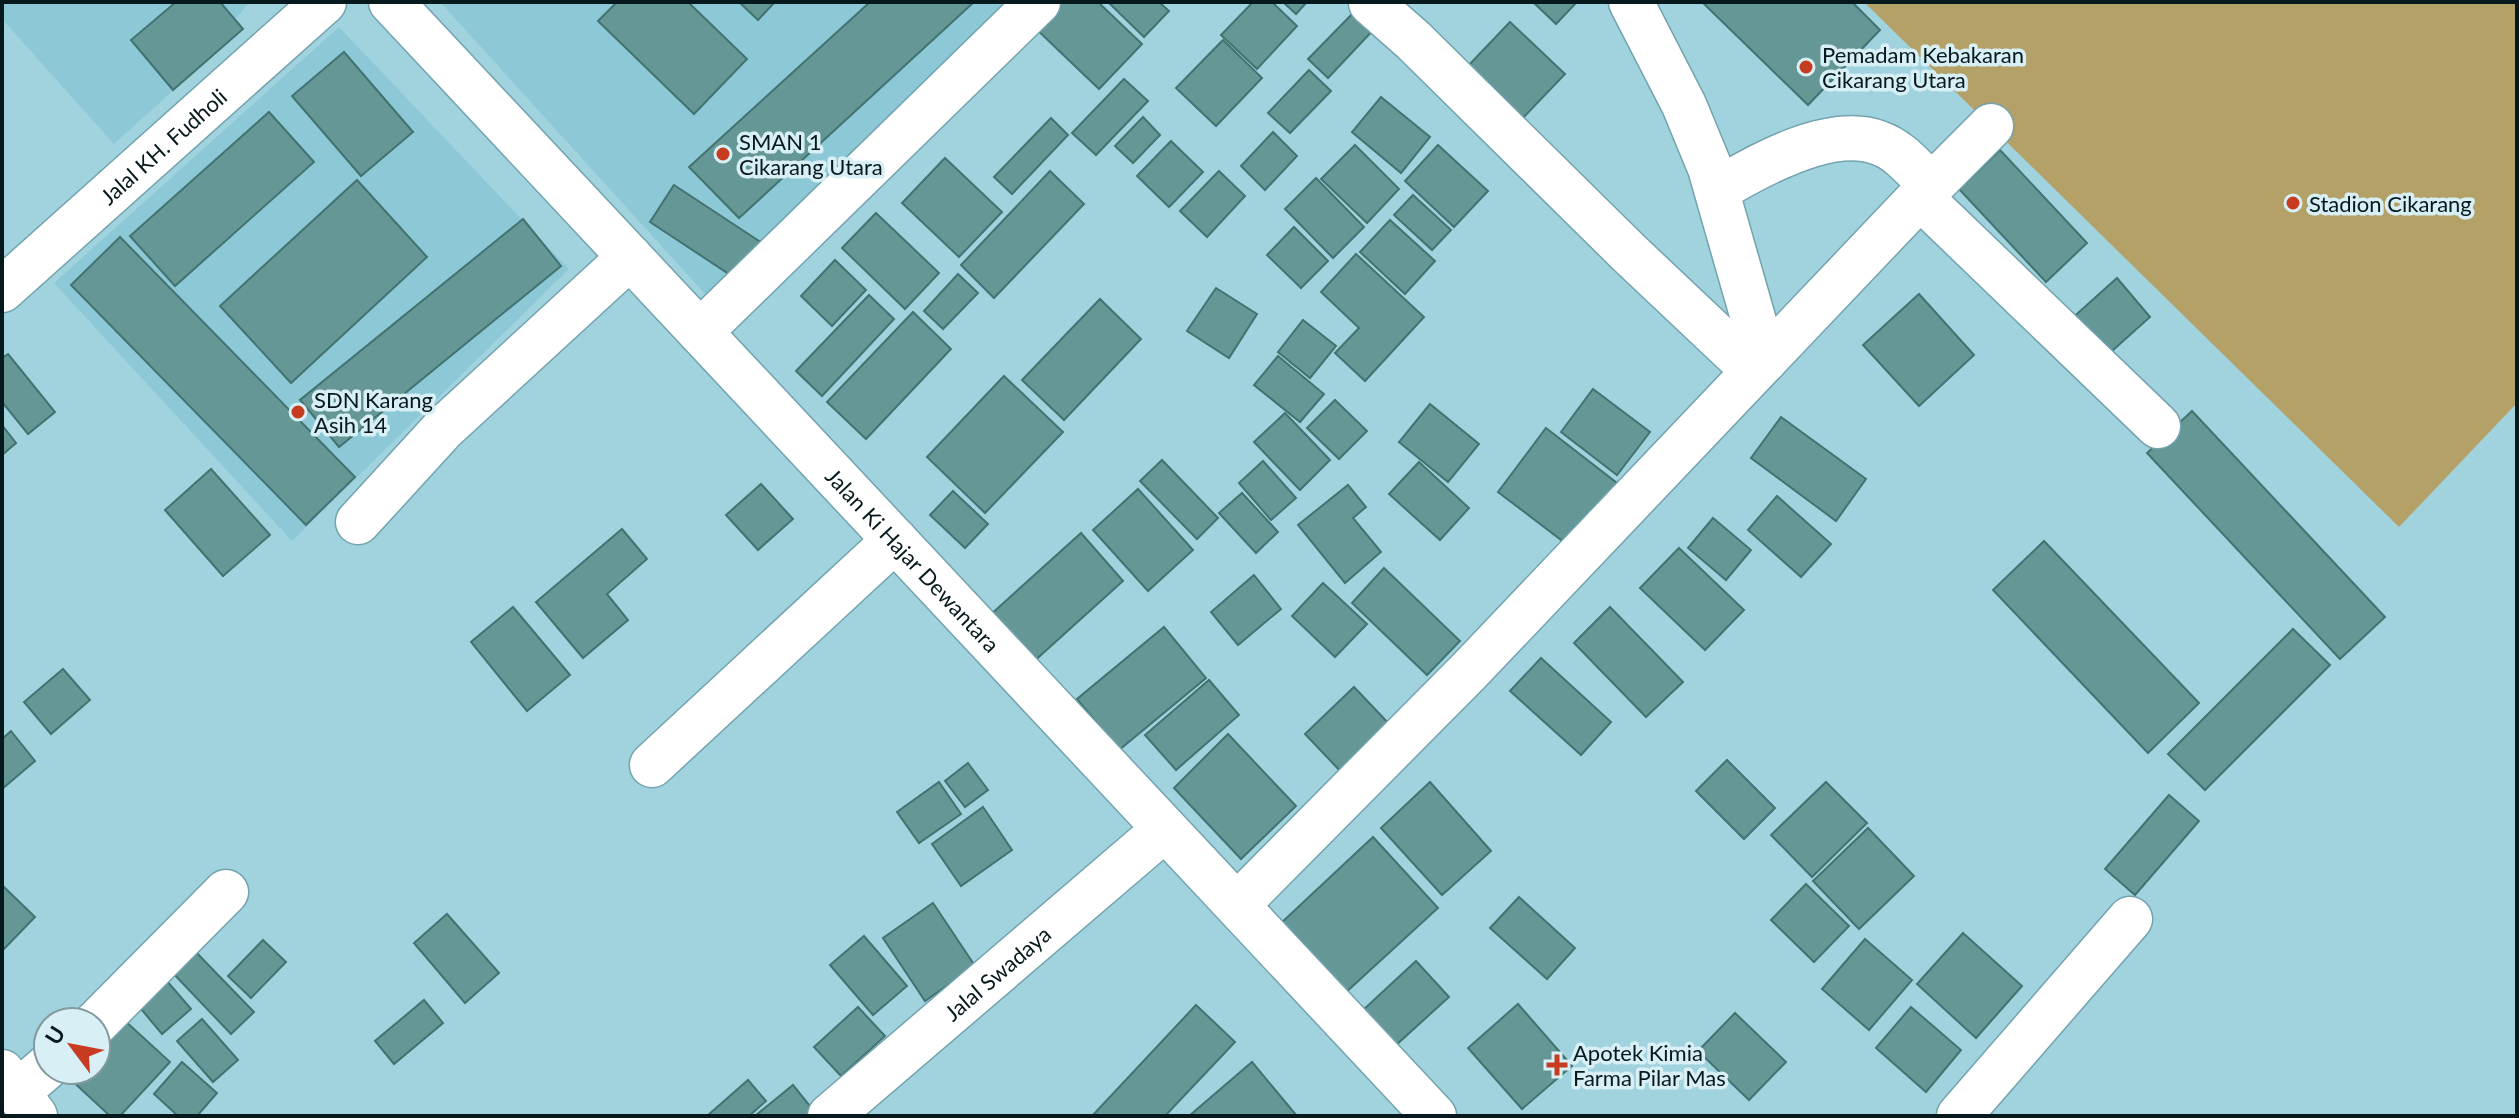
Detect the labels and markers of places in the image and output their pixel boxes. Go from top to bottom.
place label: Pemadam Kebakaran Cikarang Utara [1822,41,2024,93]
marker: Pemadam Kebakaran Cikarang Utara [1797,58,1815,76]
place label: SMAN 1 Cikarang Utara [739,128,883,180]
marker: SMAN 1 Cikarang Utara [714,145,732,163]
place label: Stadion Cikarang [2309,190,2472,217]
marker: Stadion Cikarang [2284,194,2302,212]
place label: SDN Karang Asih 14 [314,386,433,438]
marker: SDN Karang Asih 14 [289,403,307,421]
place label: Apotek Kimia Farma Pilar Mas [1573,1039,1726,1091]
marker: Apotek Kimia Farma Pilar Mas [1548,1056,1566,1074]

